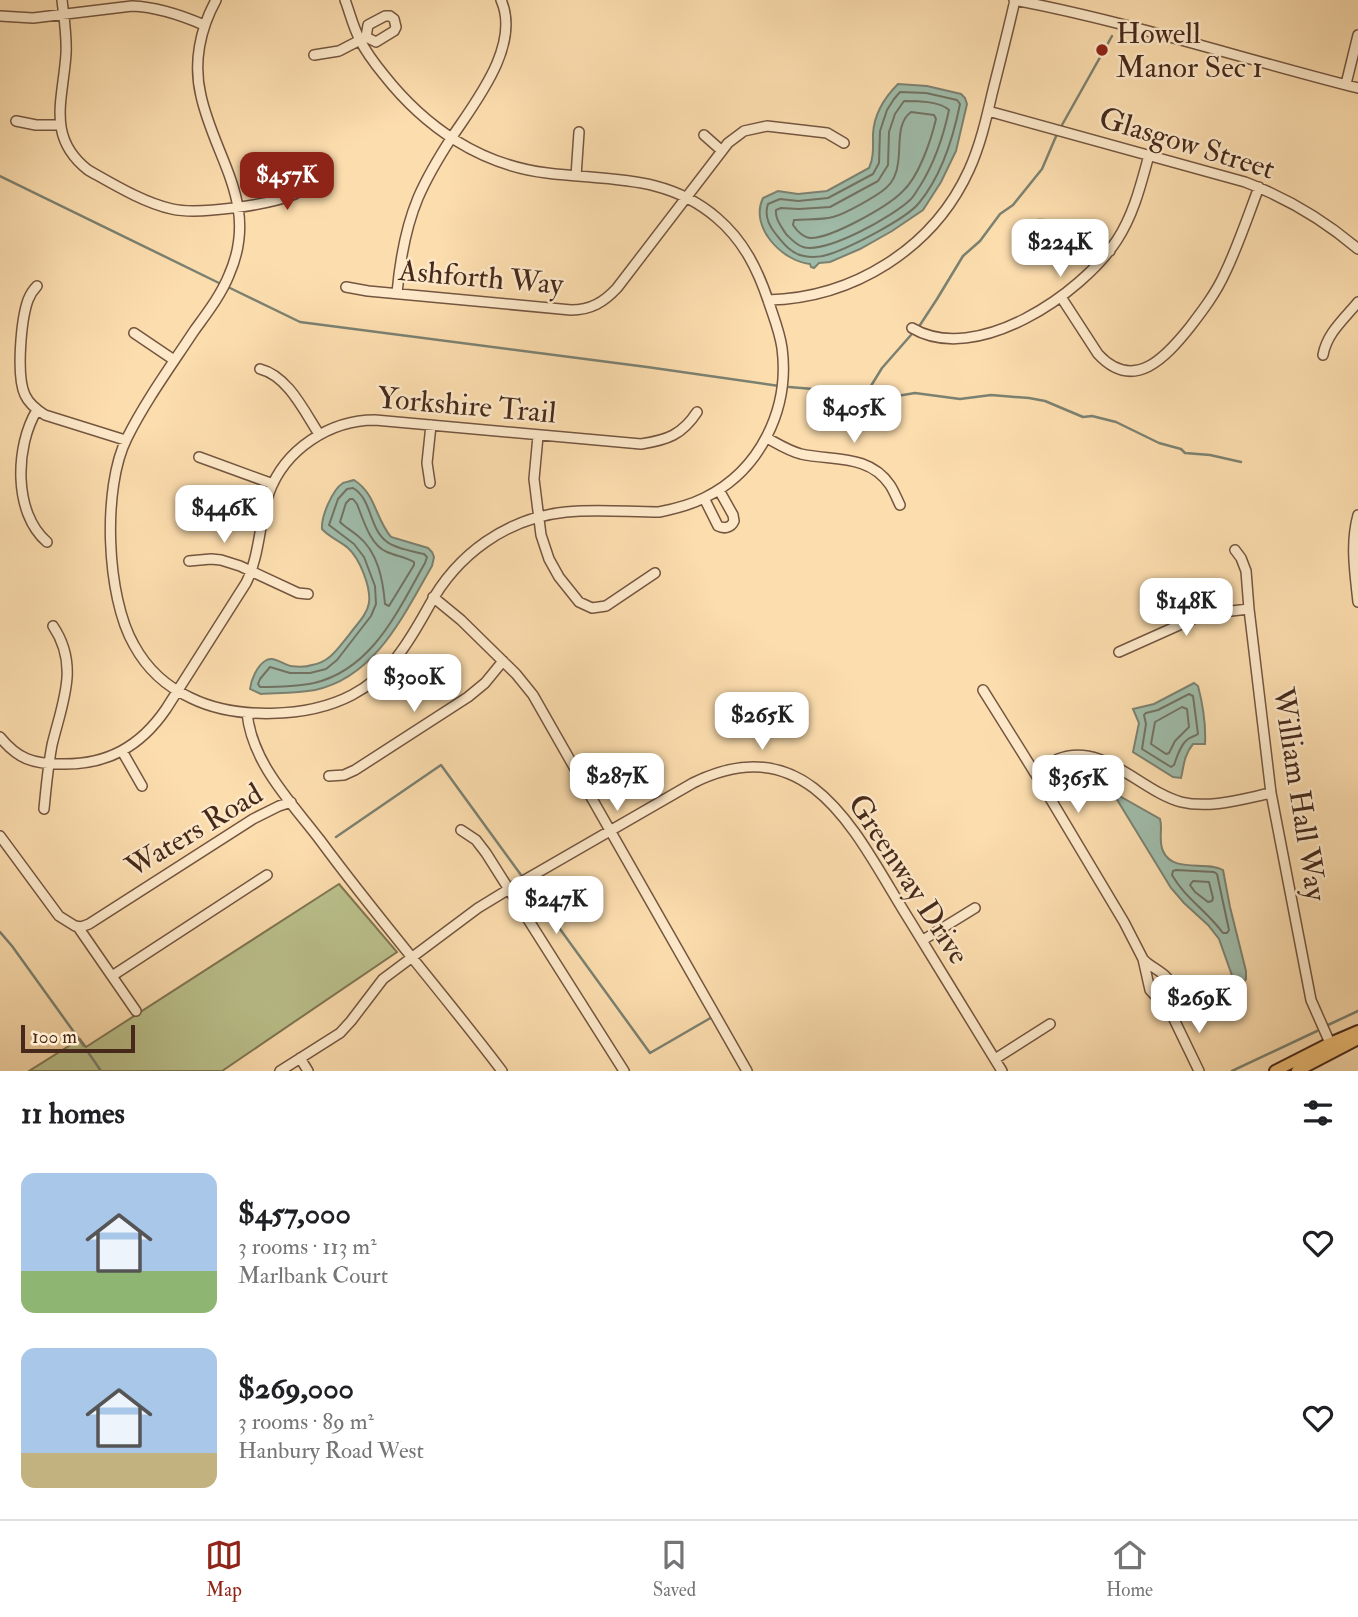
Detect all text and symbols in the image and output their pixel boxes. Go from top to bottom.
place label: Howell Manor Sec 1 [1116,15,1263,86]
marker: Howell Manor Sec 1 [1094,42,1110,58]
street label: Glasgow Street [1095,99,1279,188]
pin: $457K [238,152,336,212]
text: $457K [256,160,318,189]
pin: $224K [1011,219,1109,279]
text: $224K [1028,227,1092,256]
street label: Ashforth Way [396,252,566,303]
street label: Yorkshire Trail [376,379,558,432]
pin: $405K [805,386,903,445]
text: $405K [822,393,886,422]
pin: $446K [175,486,273,545]
text: $446K [191,493,257,522]
pin: $148K [1137,578,1235,638]
text: $148K [1156,586,1216,615]
pin: $300K [365,654,463,714]
text: $300K [383,662,445,691]
street label: William Hall Way [1264,684,1335,904]
pin: $265K [713,692,811,752]
text: $265K [731,700,793,729]
pin: $287K [568,754,666,813]
pin: $365K [1029,756,1127,815]
text: $287K [586,761,648,790]
text: $365K [1048,763,1108,792]
street label: Waters Road [118,775,270,886]
street label: Greenway Drive [840,787,977,971]
pin: $247K [507,876,605,936]
text: $247K [524,884,588,913]
pin: $269K [1150,976,1248,1035]
text: $269K [1167,983,1231,1012]
scale bar [21,1022,135,1054]
text: 100 m [32,1025,77,1049]
icon: filters [1299,1094,1337,1132]
text: 11 homes [21,1095,125,1132]
text: $457,000 [238,1195,351,1232]
icon: home [77,1201,161,1285]
icon: heart [1299,1224,1337,1262]
text: 3 rooms · 113 m² [238,1232,377,1261]
text: Marlbank Court [238,1261,388,1290]
text: $269,000 [238,1370,354,1407]
icon: home [77,1376,161,1460]
icon: heart [1299,1399,1337,1437]
text: 3 rooms · 89 m² [238,1407,374,1436]
text: Hanbury Road West [238,1436,424,1465]
tab: Map [205,1536,243,1602]
tab: Saved [653,1536,696,1602]
tab: Home [1106,1536,1153,1602]

